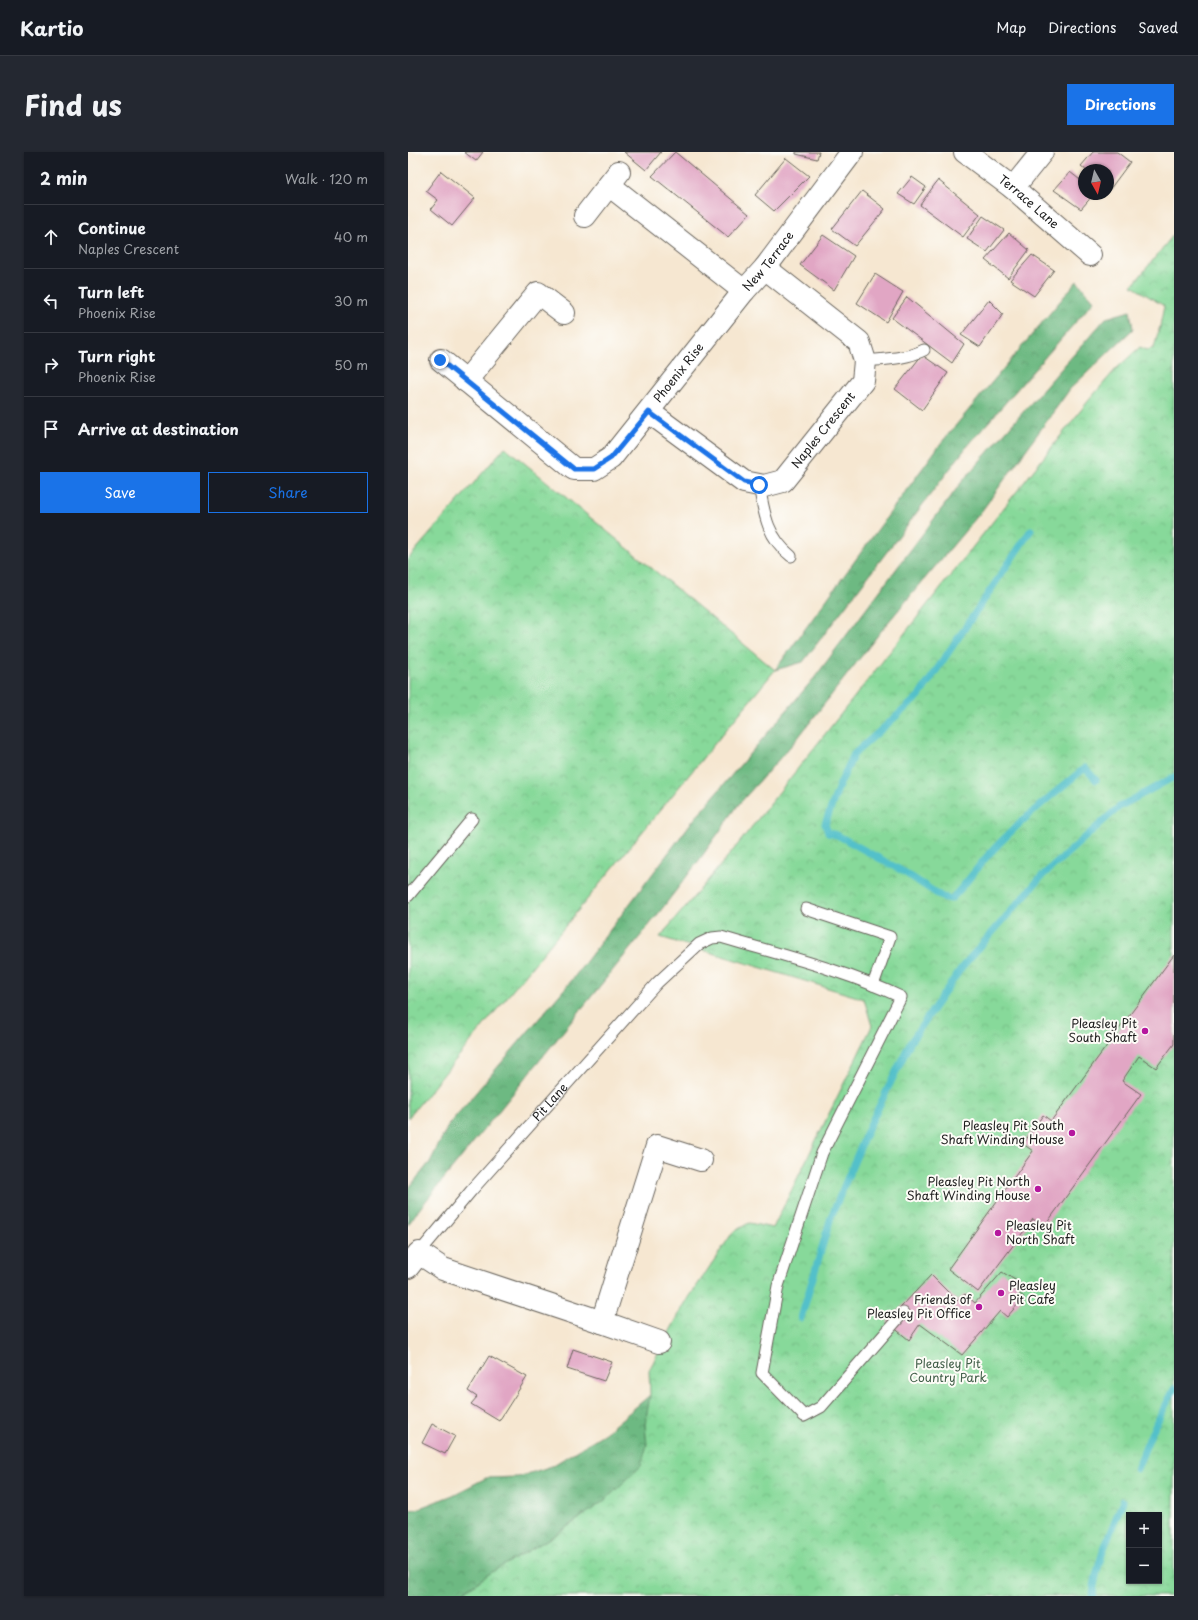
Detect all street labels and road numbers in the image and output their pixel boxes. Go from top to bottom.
street label: Terrace Lane [995,170,1064,233]
street label: New Terrace [738,227,798,295]
street label: Phoenix Rise [649,339,707,406]
street label: Naples Crescent [787,388,859,472]
street label: Pit Lane [528,1078,572,1125]

